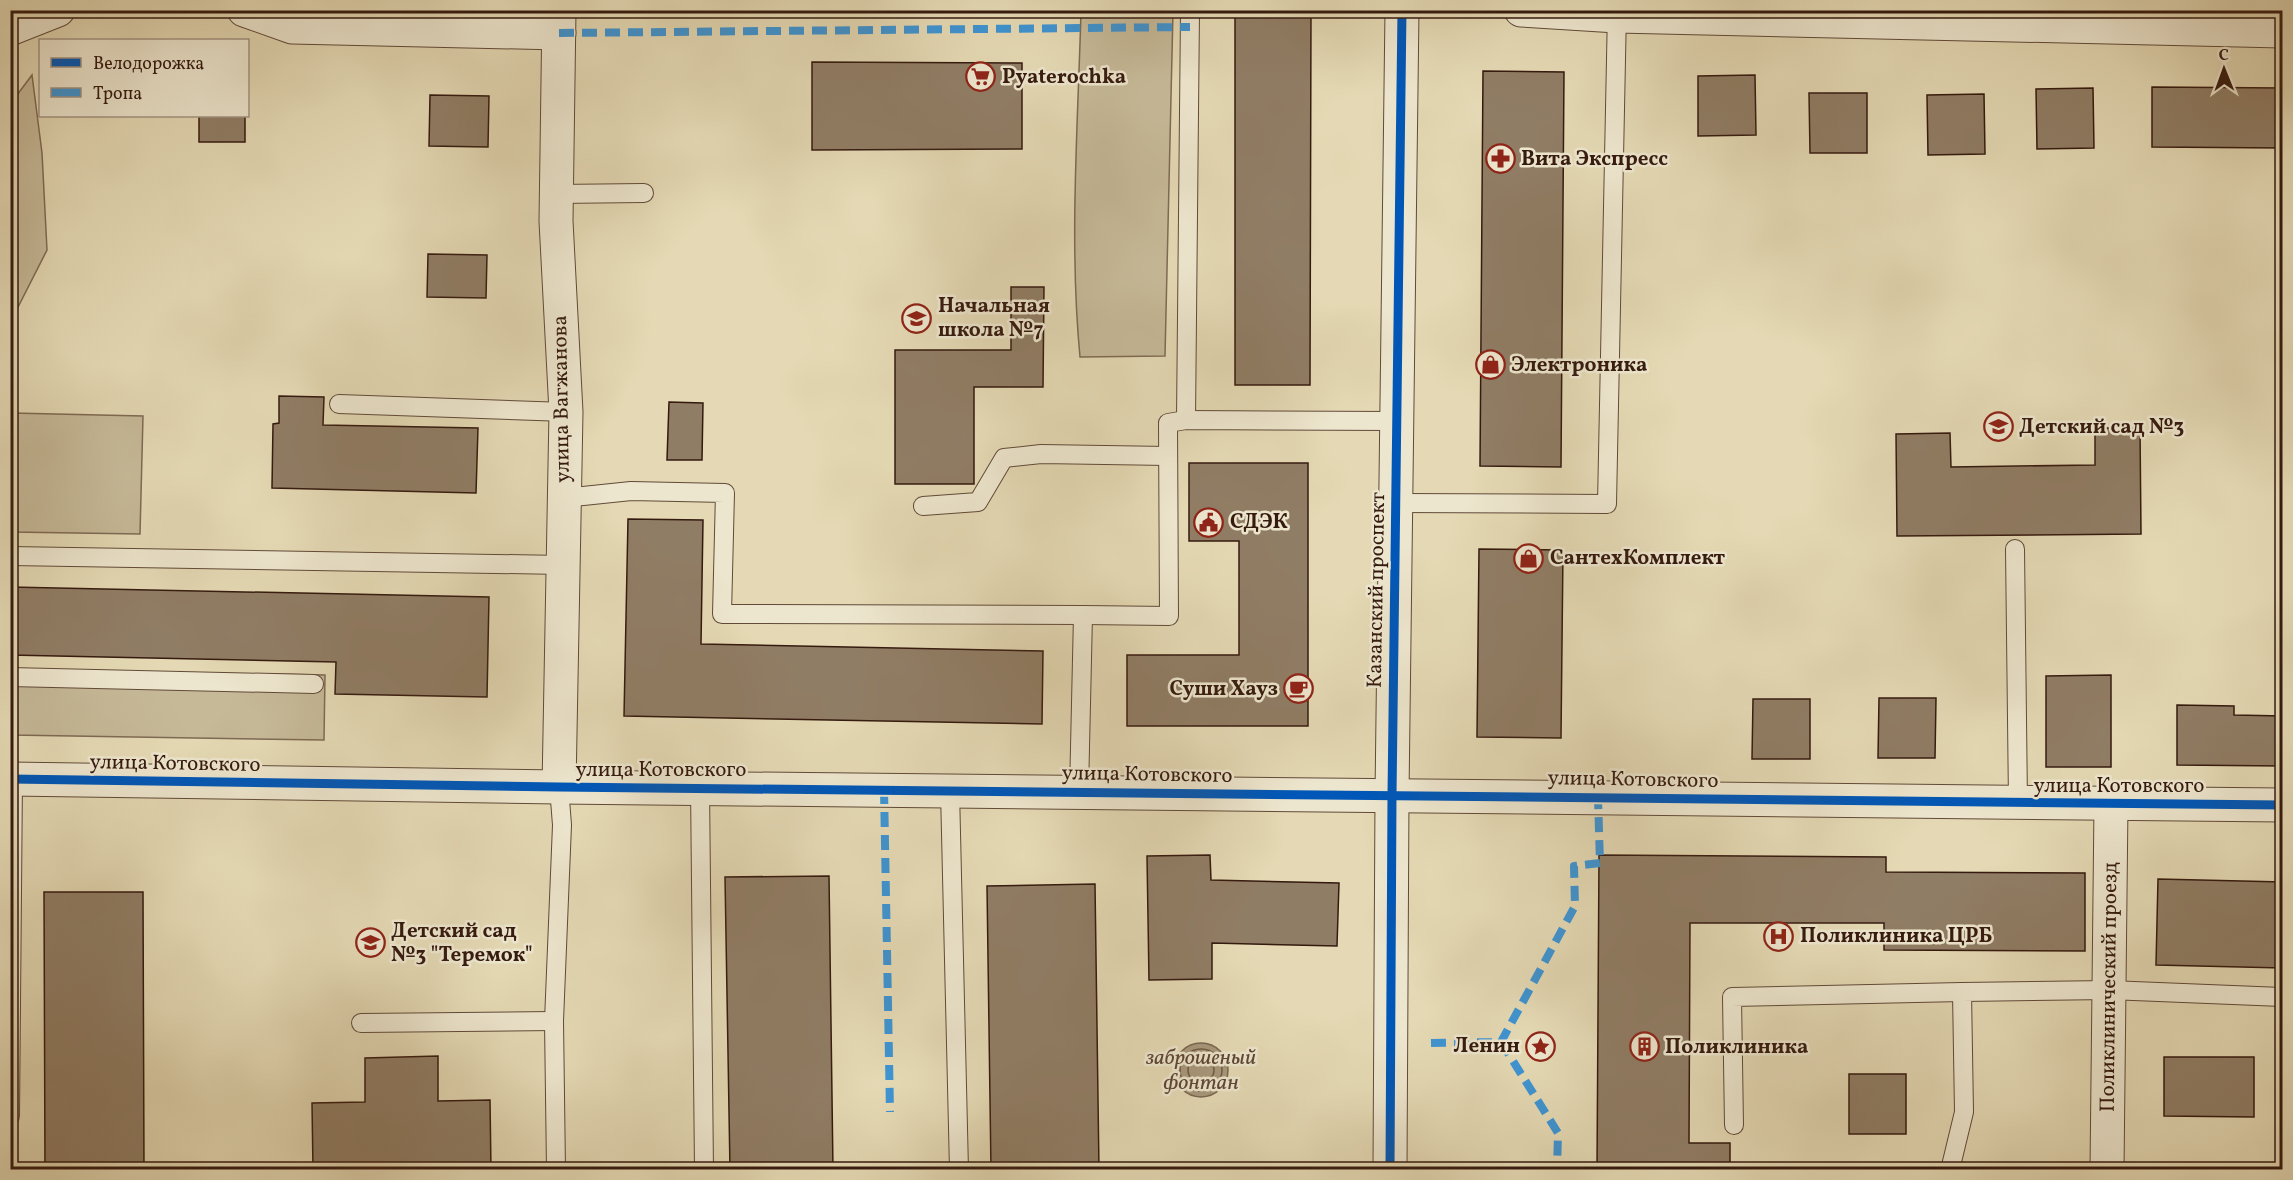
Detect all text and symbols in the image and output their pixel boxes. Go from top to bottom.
legend [39,39,249,117]
north arrow [2194,39,2254,99]
text: С [2218,45,2229,67]
text: Велодорожка [93,52,204,77]
supermarket icon: Pyaterochka [965,61,997,93]
place label: Pyaterochka [1002,63,1126,92]
text: Тропа [93,82,142,107]
pharmacy icon: Вита Экспресс [1484,143,1516,175]
place label: Вита Экспресс [1521,145,1668,174]
place label: Начальная школа №7 [938,292,1050,345]
school or university icon: Начальная школа №7 [901,302,933,334]
street label: улица Вагжанова [546,315,578,483]
shop icon: Электроника [1474,349,1506,381]
place label: Электроника [1511,351,1648,380]
school or university icon: Детский сад №3 [1982,411,2014,443]
place label: Детский сад №3 [2019,413,2184,442]
street label: Казанский проспект [1361,491,1393,688]
public building icon: СДЭК [1193,506,1225,538]
place label: СДЭК [1230,508,1288,537]
shop icon: СантехКомплект [1513,542,1545,574]
place label: СантехКомплект [1550,544,1726,573]
cafe icon: Суши Хауз [1283,673,1315,705]
place label: Суши Хауз [1170,675,1278,704]
street label: улица Котовского [89,748,261,780]
street label: улица Котовского [575,756,747,785]
street label: улица Котовского [1061,759,1233,791]
street label: улица Котовского [1547,764,1719,796]
street label: улица Котовского [2033,772,2205,801]
street label: Поликлинический проезд [2093,862,2125,1112]
place label: Детский сад №3 "Теремок" [391,917,533,970]
hospital icon: Поликлиника ЦРБ [1763,920,1795,952]
place label: Поликлиника ЦРБ [1800,922,1992,951]
school or university icon: Детский сад №3 "Теремок" [354,927,386,959]
place icon: Ленин [1525,1030,1557,1062]
building icon: Поликлиника [1628,1031,1660,1063]
place label: Ленин [1454,1032,1520,1061]
place label: Поликлиника [1665,1033,1809,1062]
water label: заброшеный фонтан [1146,1043,1256,1099]

